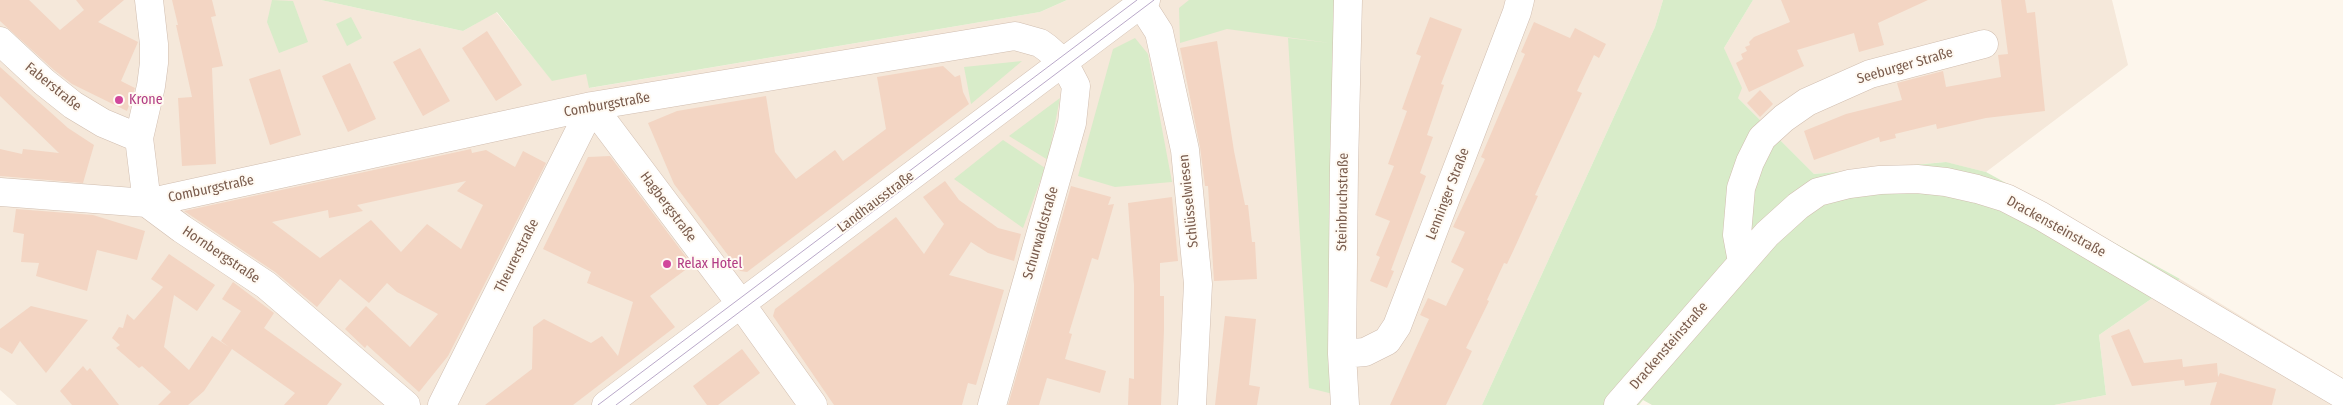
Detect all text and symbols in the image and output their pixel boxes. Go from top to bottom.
street label: Seeburger Straße [1855,44,1955,88]
street label: Faberstraße [21,59,85,115]
street label: Comburgstraße [563,89,651,121]
place label: Krone [129,92,163,108]
marker: Krone [113,94,125,106]
street label: Lenninger Straße [1423,146,1473,242]
street label: Steinbruchstraße [1334,153,1352,251]
street label: Schlüsselwiesen [1176,154,1202,248]
street label: Landhausstraße [834,168,918,236]
street label: Hagbergstraße [636,169,700,245]
street label: Comburgstraße [167,172,255,206]
street label: Schurwaldstraße [1020,185,1062,281]
street label: Drackensteinstraße [2004,193,2108,261]
street label: Theurerstraße [491,216,543,296]
street label: Hornbergstraße [179,223,263,287]
place label: Relax Hotel [677,256,742,272]
marker: Relax Hotel [661,258,673,270]
street label: Drackensteinstraße [1626,299,1712,393]

